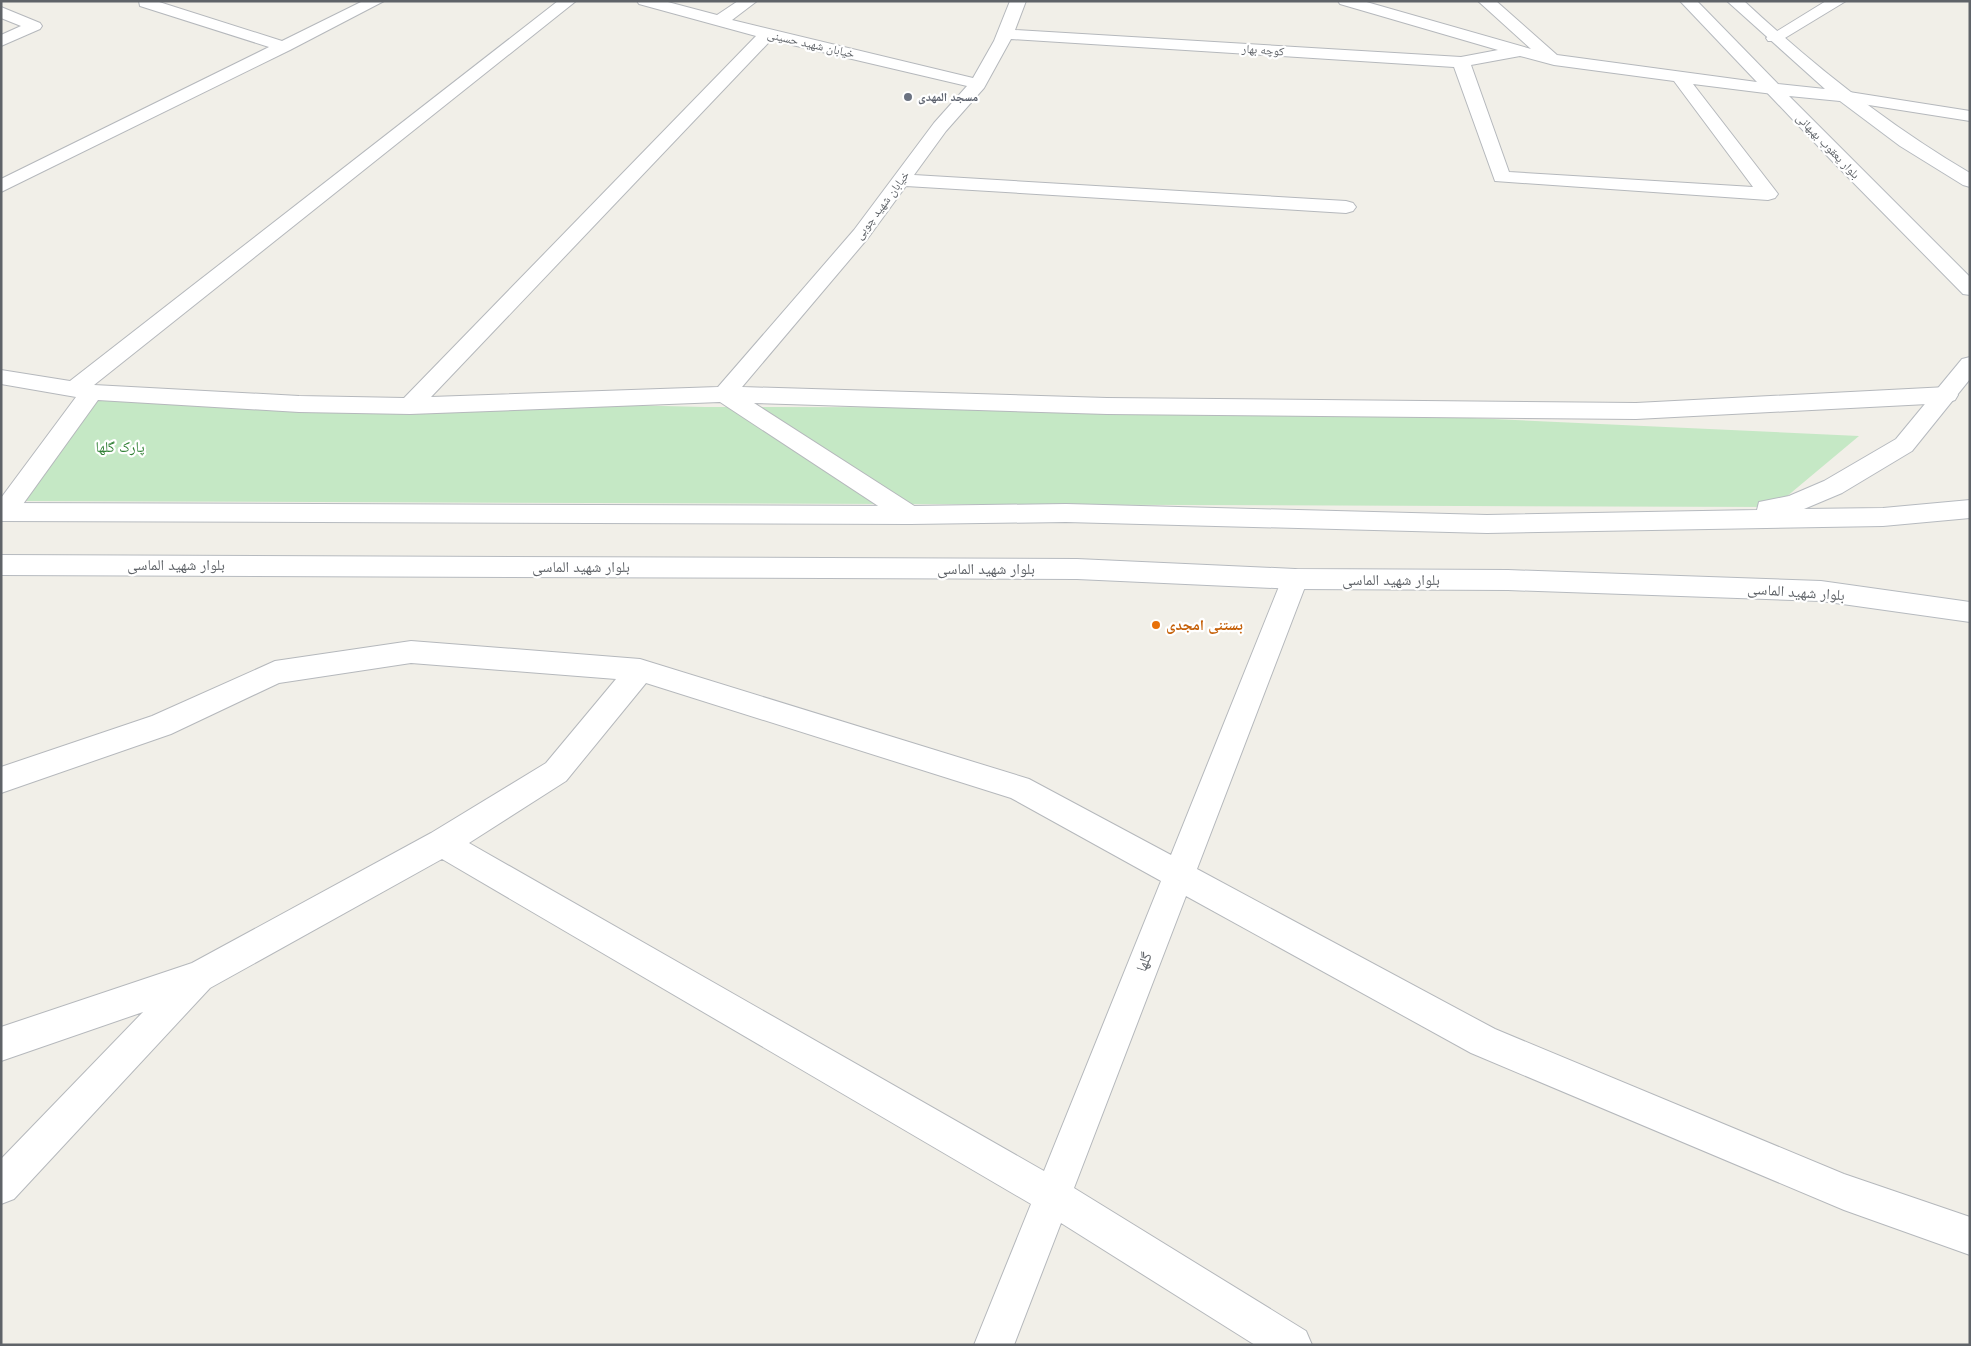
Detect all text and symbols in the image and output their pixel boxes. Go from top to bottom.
street label: خیابان شهید حسینی [766,27,856,61]
street label: کوچه بهار [1240,41,1285,59]
place label: مسجد المهدی [918,90,979,105]
marker: مسجد المهدی [902,91,914,103]
street label: بلوار یعقوب بهبهانی [1793,111,1863,182]
street label: خیابان شهید چوبی [852,168,913,242]
park label: پارک گلها [95,438,145,456]
street label: بلوار شهید الماسی [127,556,225,575]
street label: بلوار شهید الماسی [532,558,630,577]
street label: بلوار شهید الماسی [937,560,1035,579]
street label: بلوار شهید الماسی [1342,571,1440,590]
street label: بلوار شهید الماسی [1747,580,1845,605]
place label: بستنی امجدی [1166,616,1243,634]
marker: بستنی امجدی [1150,619,1162,631]
street label: گلها [1132,949,1156,974]

